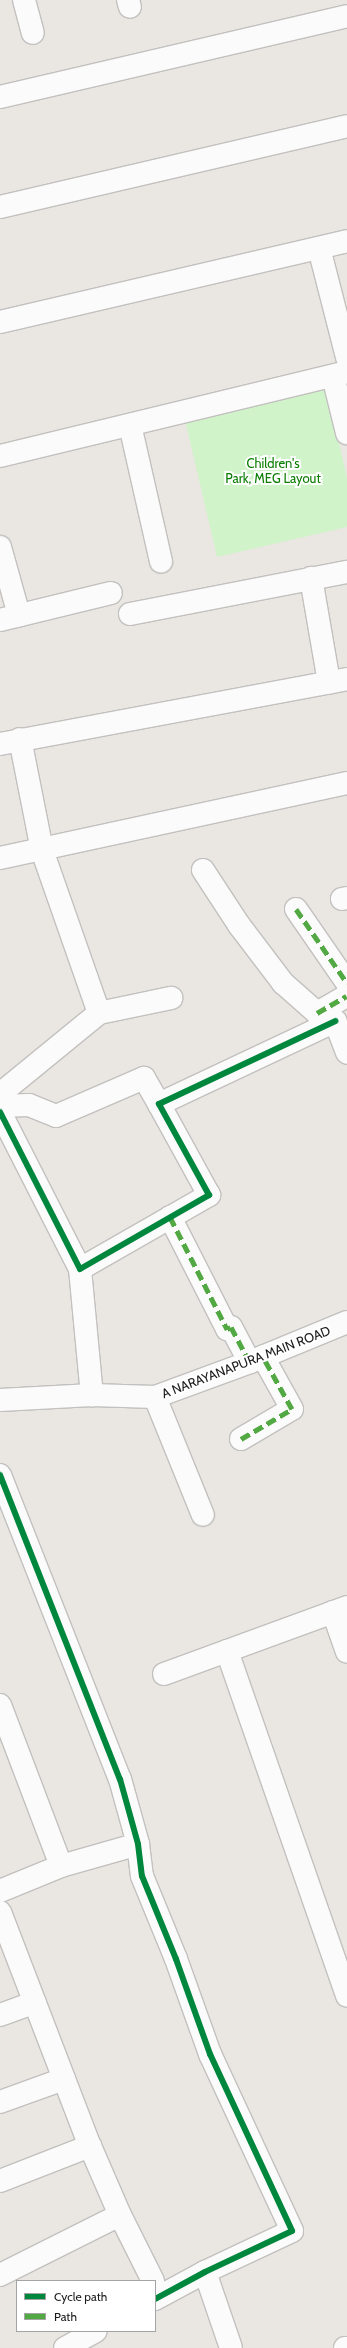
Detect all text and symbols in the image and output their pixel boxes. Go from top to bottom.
park label: Children's Park, MEG Layout [225,456,321,487]
street label: A NARAYANAPURA MAIN ROAD [159,1323,333,1401]
legend [16,2280,156,2332]
text: Cycle path [54,2289,107,2304]
text: Path [54,2309,77,2324]

